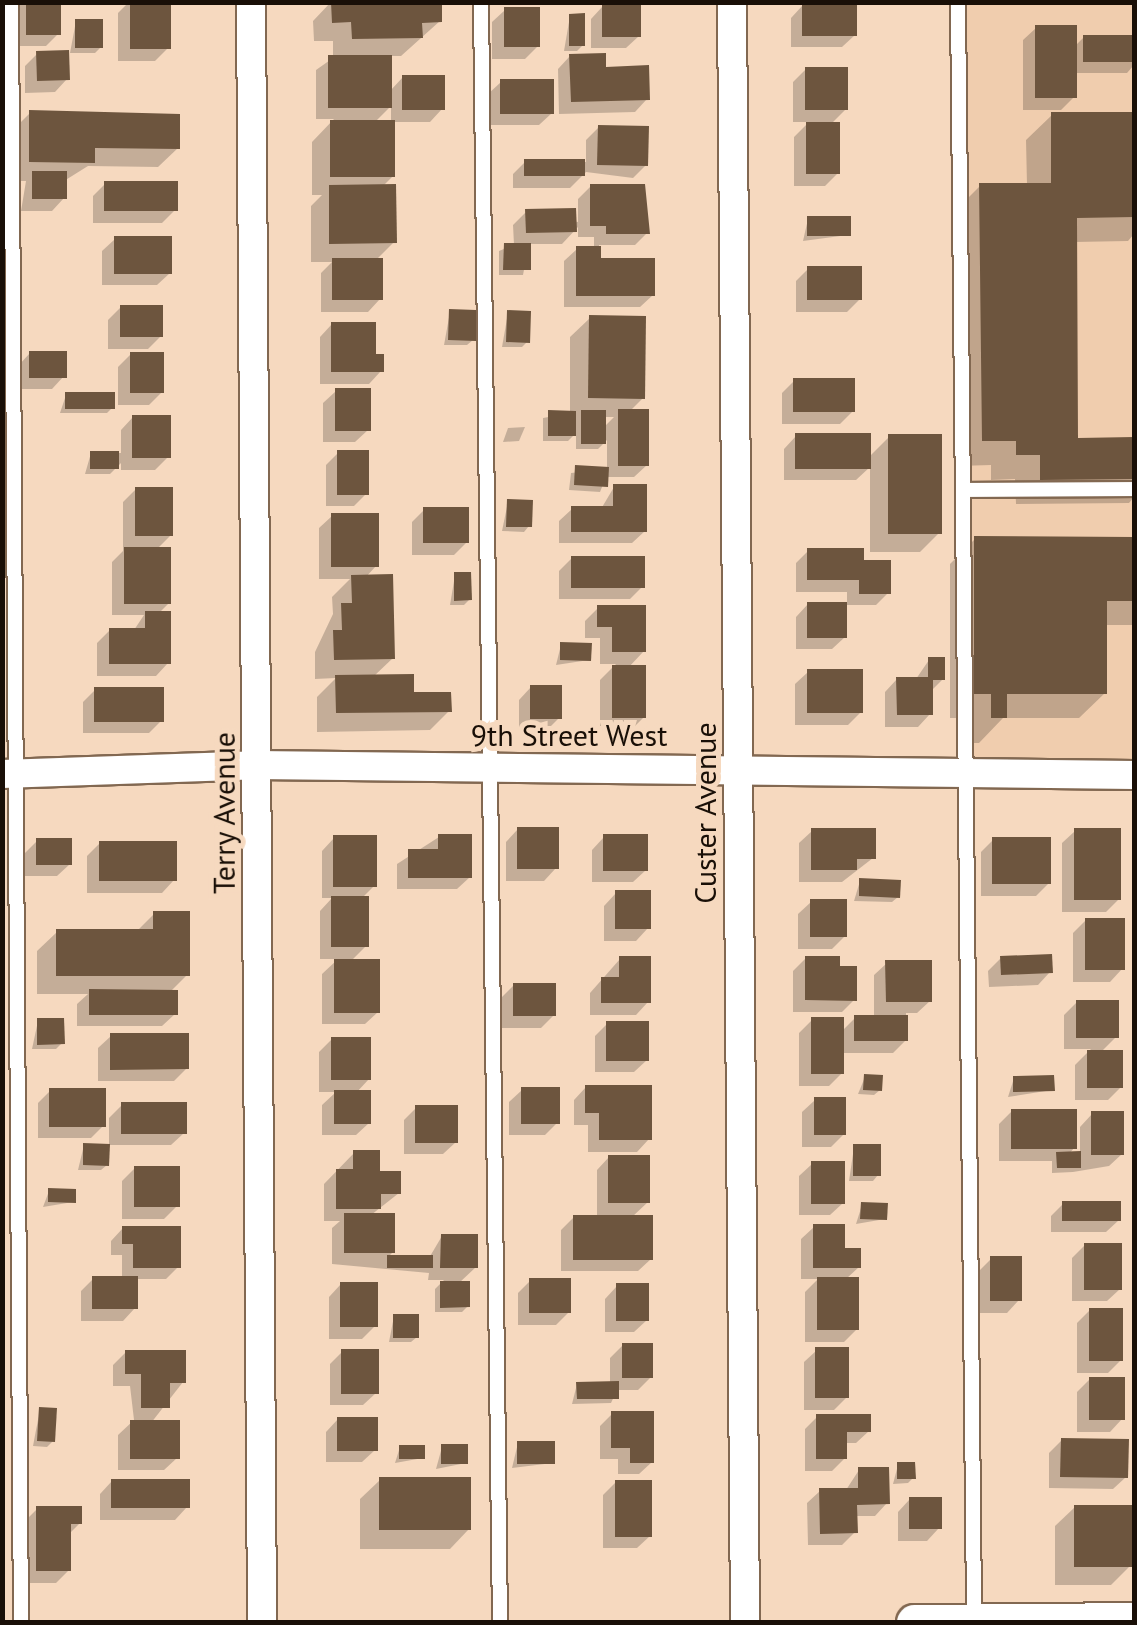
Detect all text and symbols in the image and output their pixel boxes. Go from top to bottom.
street label: 9th Street West [470,717,668,753]
street label: Custer Avenue [687,722,723,904]
street label: Terry Avenue [206,731,242,895]

